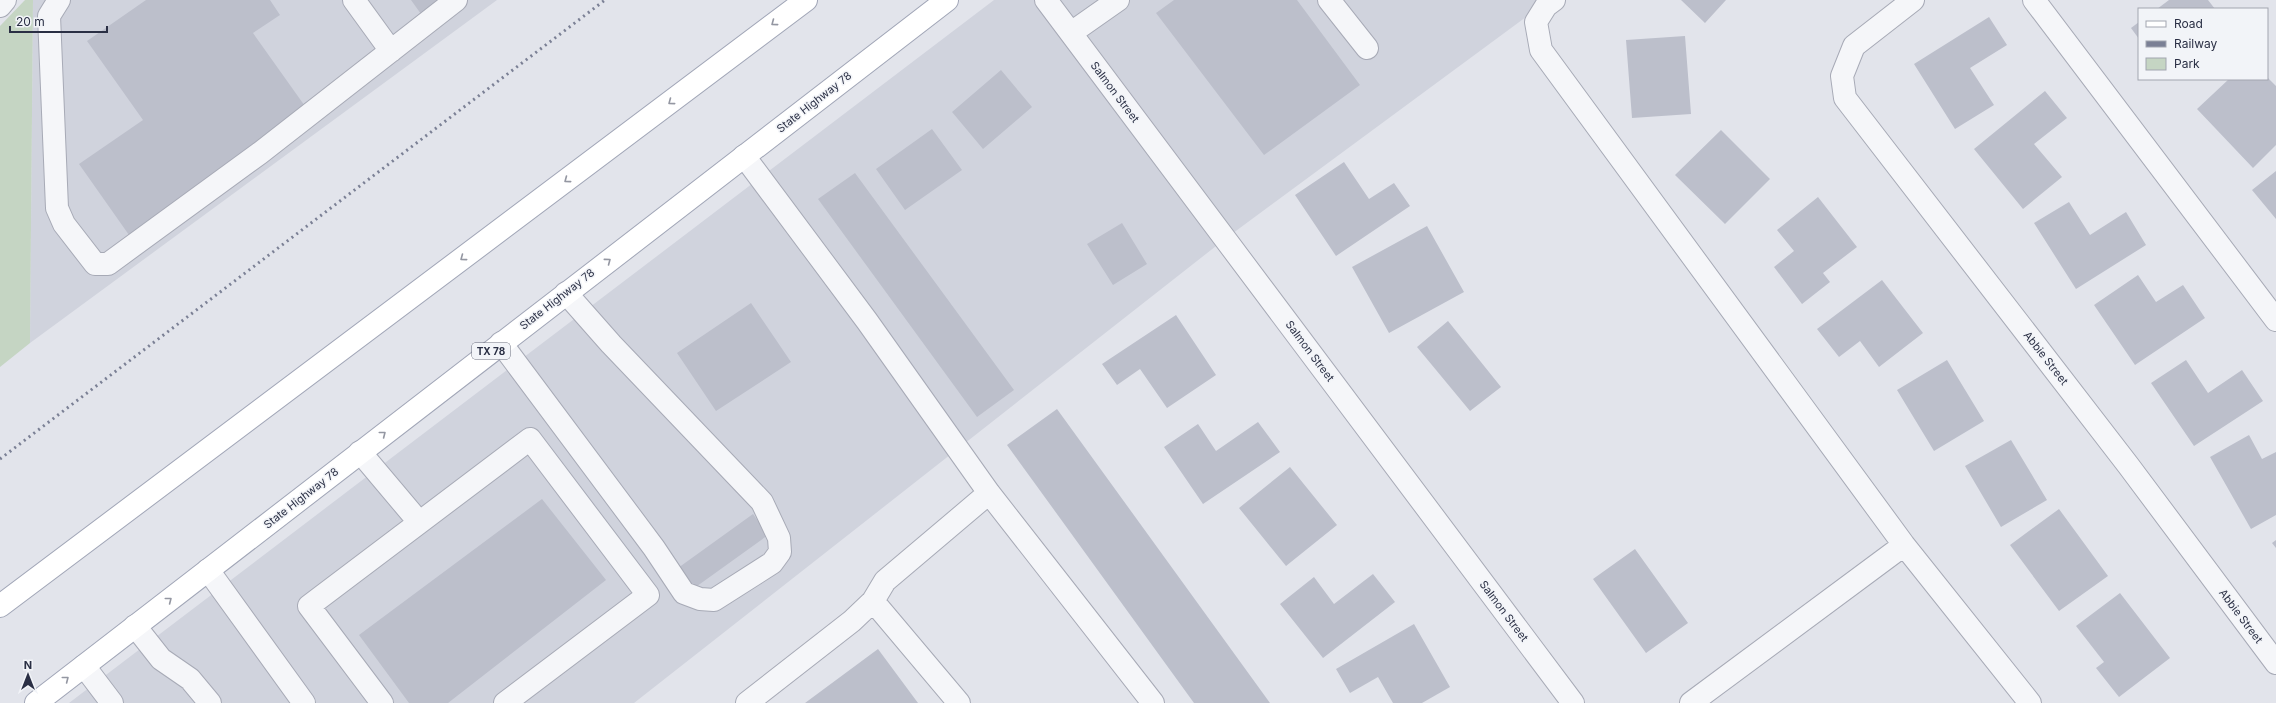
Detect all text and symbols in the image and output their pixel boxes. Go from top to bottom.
scale bar [10,8,107,34]
legend [2138,8,2268,80]
text: 20 m [16,14,45,29]
text: Road [2174,16,2203,31]
one-way arrow [772,19,779,26]
text: Railway [2174,36,2218,51]
text: Park [2174,56,2200,71]
street label: Salmon Street [1088,59,1143,126]
street label: State Highway 78 [774,68,854,136]
one-way arrow [668,97,675,104]
one-way arrow [564,175,571,182]
one-way arrow [460,253,467,260]
one-way arrow [603,259,610,266]
street label: State Highway 78 [517,265,597,333]
street label: Salmon Street [1283,318,1338,385]
street label: Abbie Street [2021,328,2072,388]
road number: TX 78 [472,343,510,359]
one-way arrow [378,432,385,439]
street label: State Highway 78 [261,464,341,532]
street label: Salmon Street [1477,578,1532,645]
street label: Abbie Street [2216,586,2266,646]
one-way arrow [165,597,172,604]
north arrow [8,655,48,695]
text: N [24,658,32,672]
one-way arrow [62,677,69,684]

